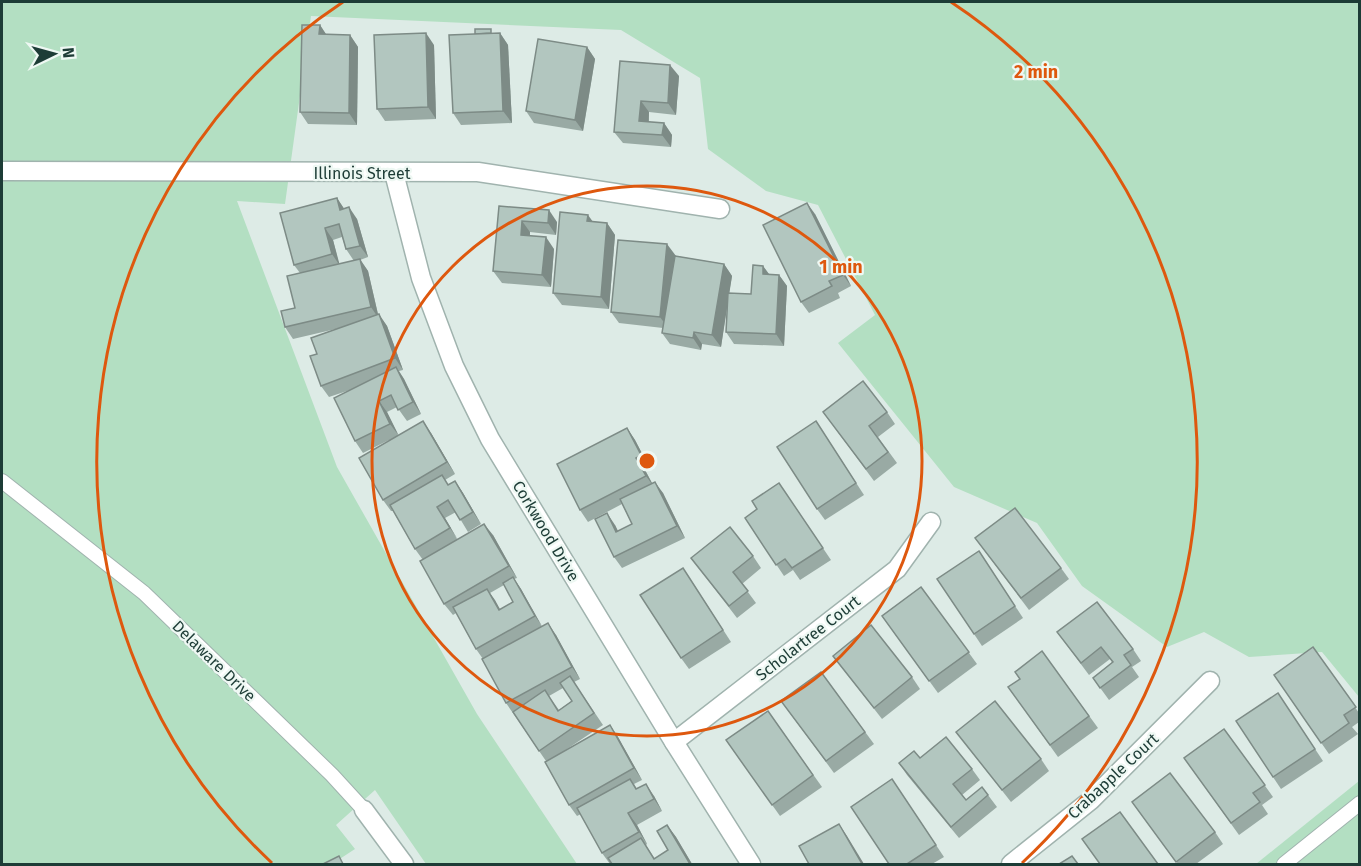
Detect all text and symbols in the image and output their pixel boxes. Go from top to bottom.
north arrow [24,24,84,84]
text: N [59,47,78,59]
text: 2 min [1014,61,1058,83]
street label: Illinois Street [314,164,411,183]
text: 1 min [819,256,863,278]
centre of rings [637,451,657,471]
street label: Corkwood Drive [509,477,583,585]
street label: Scholartree Court [752,591,864,685]
street label: Delaware Drive [168,617,260,705]
street label: Crabapple Court [1064,729,1162,823]

